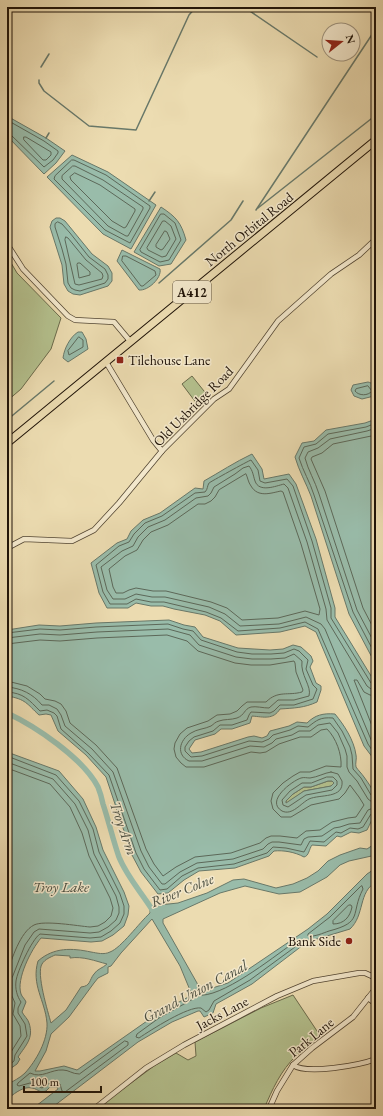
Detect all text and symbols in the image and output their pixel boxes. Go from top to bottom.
north arrow [321,22,361,62]
text: N [343,33,359,45]
street label: North Orbital Road [201,187,298,270]
road number: A412 [173,281,211,303]
place label: Tilehouse Lane [128,351,211,369]
marker: Tilehouse Lane [115,355,125,365]
street label: Old Uxbridge Road [149,361,238,450]
water label: Troy Arm [106,799,142,858]
water label: River Colne [147,868,217,911]
water label: Troy Lake [33,877,90,896]
place label: Bank Side [288,932,342,950]
marker: Bank Side [344,936,354,946]
water label: Grand Union Canal [139,955,251,1027]
street label: Jacks Lane [192,992,252,1035]
street label: Park Lane [285,1013,338,1061]
scale bar [24,1068,101,1094]
text: 100 m [30,1074,60,1090]

